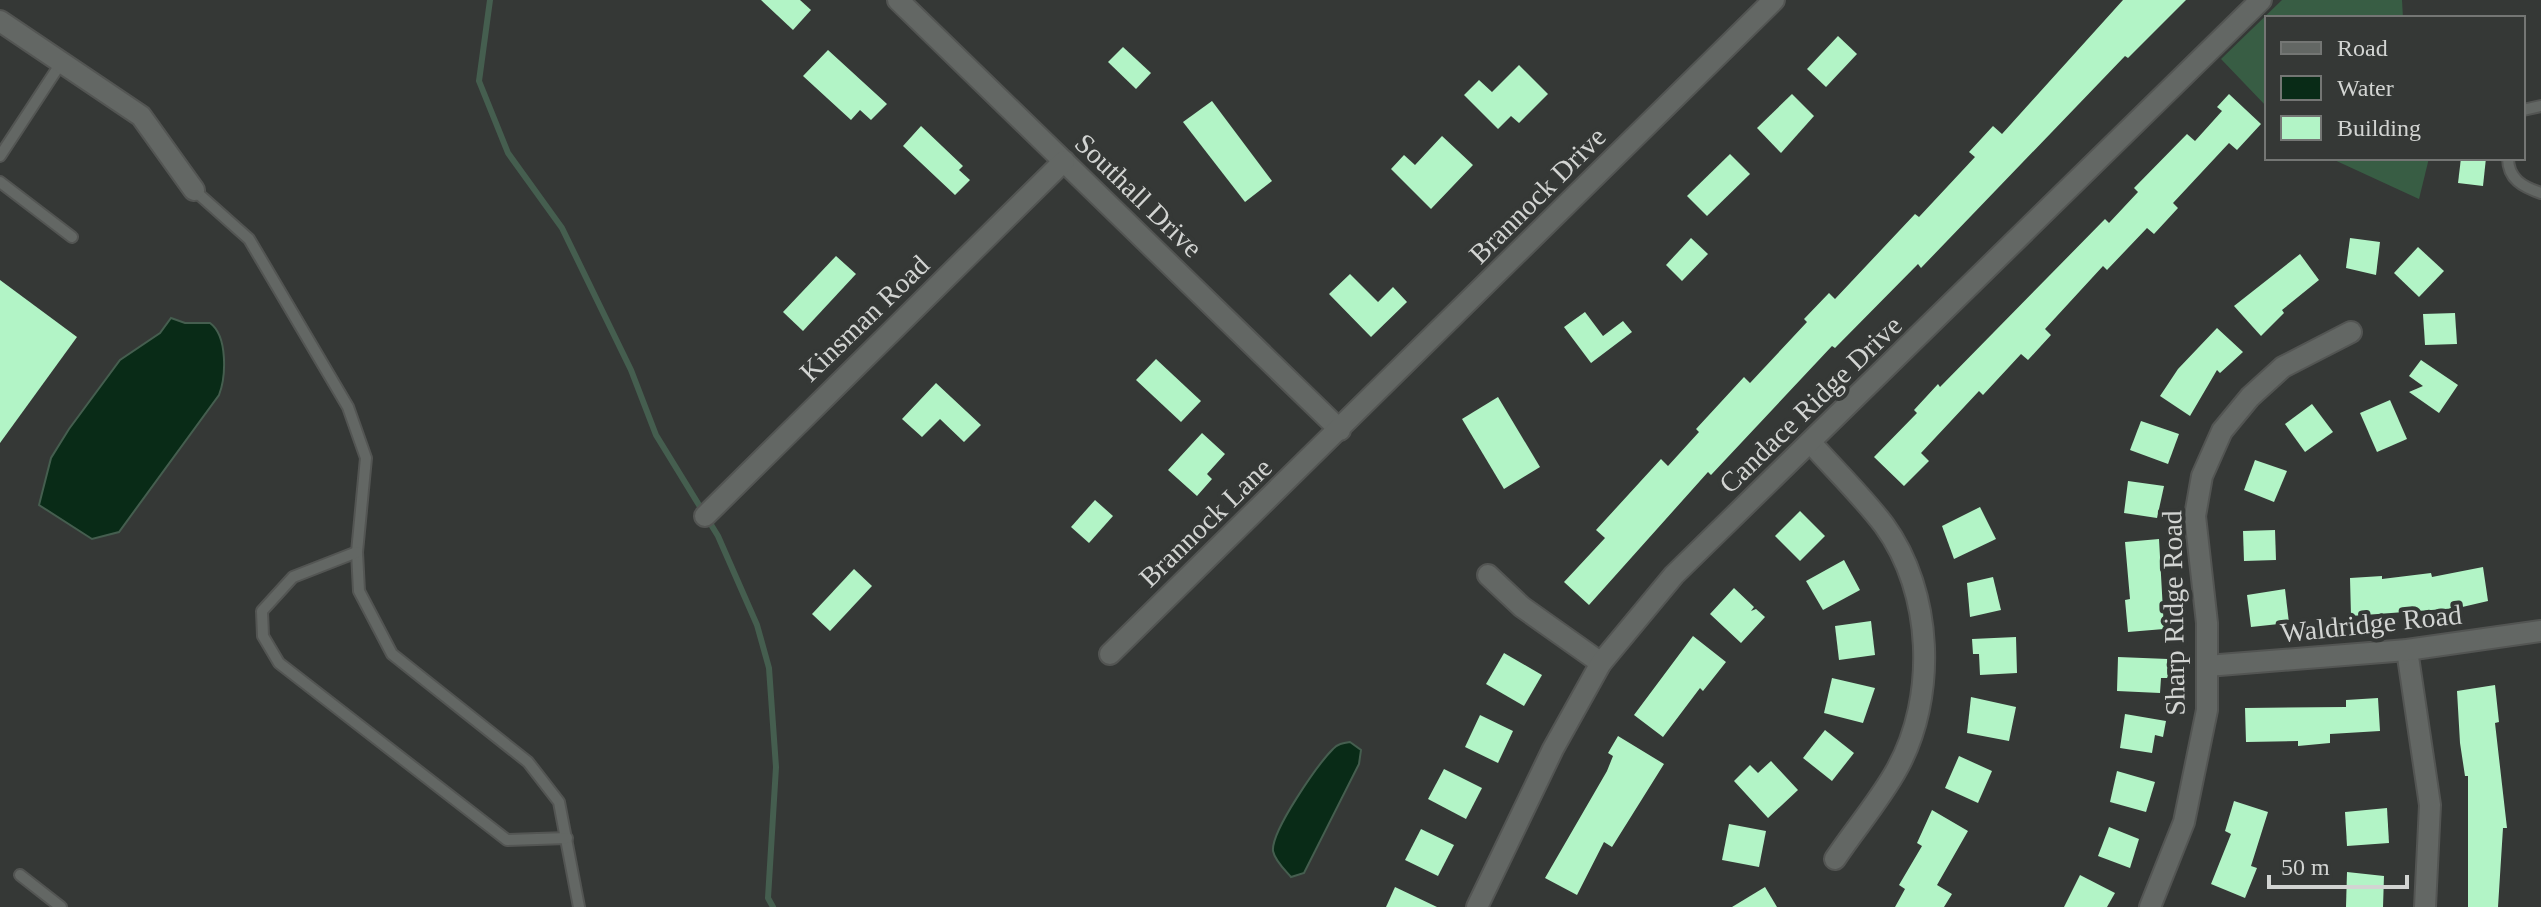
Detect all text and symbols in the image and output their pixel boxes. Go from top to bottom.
legend [2265,16,2525,160]
text: Road [2337,35,2388,61]
text: Water [2337,75,2394,101]
text: Building [2337,115,2421,141]
street label: Brannock Drive [1463,121,1612,270]
street label: Southall Drive [1069,127,1208,264]
street label: Kinsman Road [793,249,935,388]
street label: Candace Ridge Drive [1713,309,1908,499]
street label: Brannock Lane [1133,452,1278,593]
street label: Sharp Ridge Road [2156,510,2191,716]
street label: Waldridge Road [2279,599,2463,648]
scale bar [2269,839,2407,889]
text: 50 m [2281,854,2330,880]

